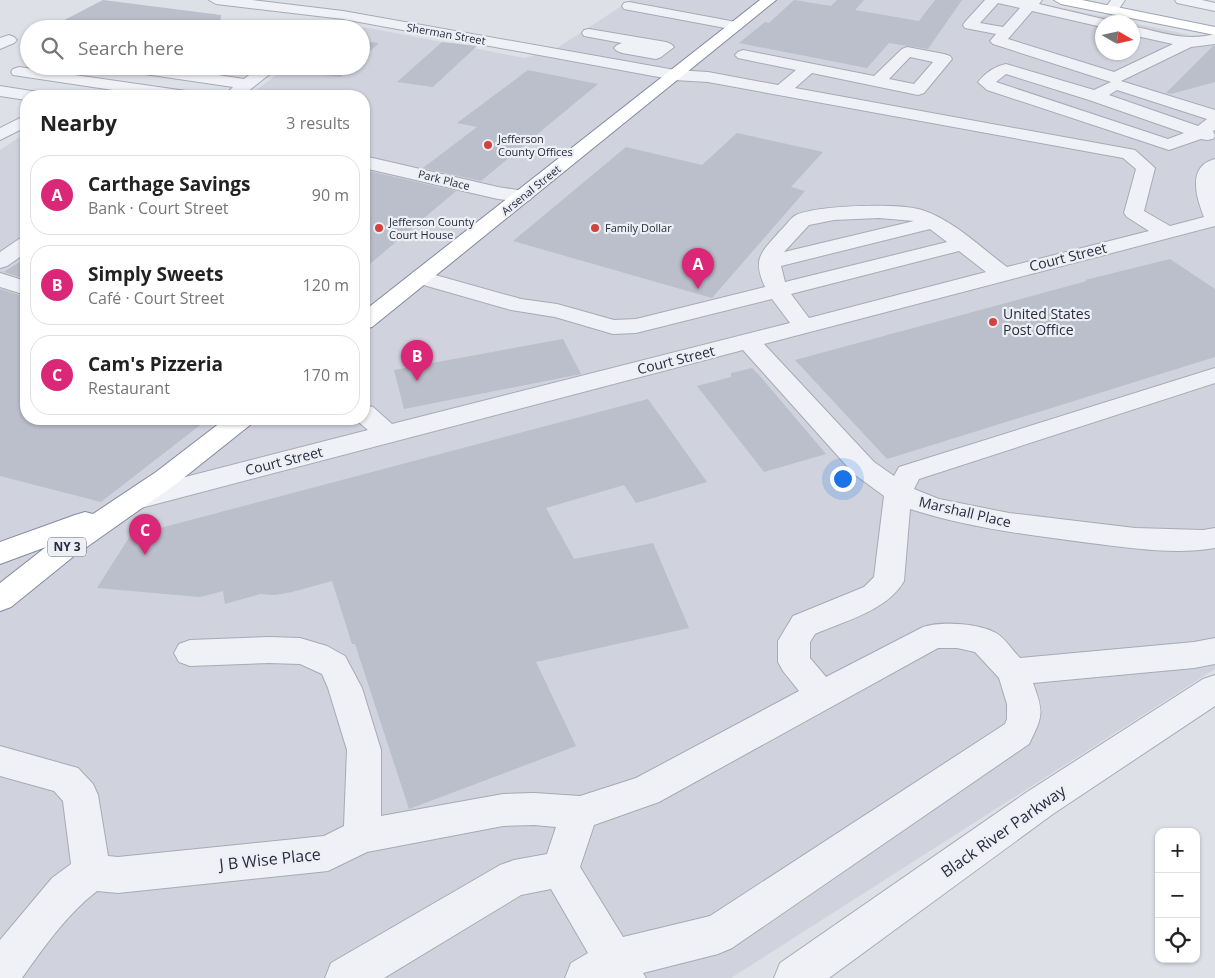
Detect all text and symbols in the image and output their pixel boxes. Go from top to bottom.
north arrow [1095,15,1140,60]
street label: Sherman Street [405,19,487,48]
search box [20,20,370,75]
icon: search [38,34,66,62]
text: Search here [78,35,184,61]
text: Nearby [40,109,117,137]
text: 3 results [286,112,350,134]
place label: Jefferson County Offices [497,131,573,159]
marker: Jefferson County Offices [482,139,494,151]
street label: Arsenal Street [498,161,563,218]
street label: Park Place [417,166,472,193]
text: Carthage Savings [88,171,251,197]
text: A [51,184,63,206]
text: 90 m [312,184,349,206]
text: Bank · Court Street [88,197,229,219]
place label: Jefferson County Court House [388,214,475,242]
place label: Family Dollar [605,220,672,235]
marker: Jefferson County Court House [373,222,385,234]
marker: Family Dollar [589,222,601,234]
street label: Court Street [1027,238,1109,275]
pin: A [682,248,714,289]
text: Simply Sweets [88,261,223,287]
text: B [52,274,62,296]
text: 120 m [303,274,349,296]
text: Café · Court Street [88,287,224,309]
place label: United States Post Office [1003,304,1091,339]
marker: United States Post Office [987,316,999,328]
pin: B [401,340,433,381]
street label: Court Street [635,341,717,378]
text: Cam's Pizzeria [88,351,223,377]
text: C [52,364,62,386]
text: 170 m [303,364,349,386]
text: Restaurant [88,377,170,399]
street label: Court Street [243,442,325,479]
your location [830,466,856,492]
street label: Marshall Place [917,492,1013,531]
pin: C [129,514,161,555]
road number: NY 3 [48,538,86,556]
street label: Black River Parkway [936,779,1071,882]
map controls [1155,828,1200,963]
button: + [1155,828,1200,873]
street label: J B Wise Place [216,843,322,875]
button: − [1155,873,1200,918]
button: locate [1155,918,1200,963]

